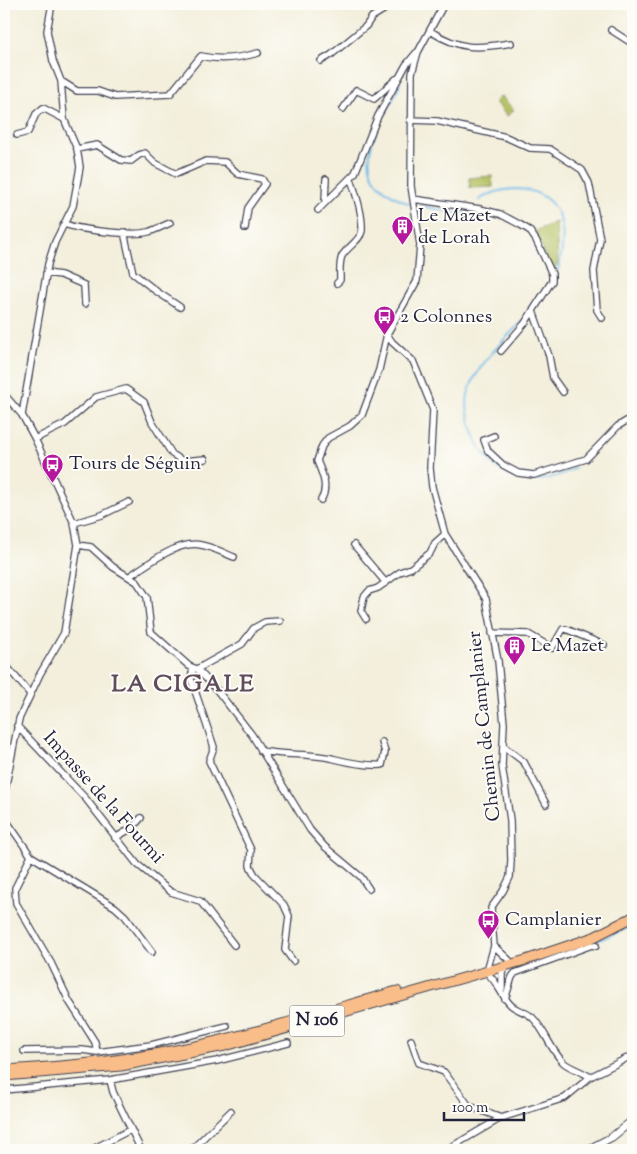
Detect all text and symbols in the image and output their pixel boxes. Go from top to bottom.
place label: Le Mazet de Lorah [418,203,492,252]
building icon: Le Mazet de Lorah [390,215,414,246]
place label: 2 Colonnes [400,304,492,331]
bus stop icon: 2 Colonnes [372,305,396,336]
place label: Tours de Séguin [69,451,201,478]
bus stop icon: Tours de Séguin [41,452,65,483]
street label: Chemin de Camplanier [462,629,508,823]
place label: Le Mazet [531,633,605,660]
building icon: Le Mazet [503,634,527,665]
district label: LA CIGALE [111,668,255,702]
street label: Impasse de la Fourmi [36,726,170,870]
place label: Camplanier [505,907,601,934]
bus stop icon: Camplanier [477,908,501,939]
road number: N 106 [290,1006,344,1036]
scale bar [444,1089,524,1121]
text: 100 m [452,1098,489,1119]

